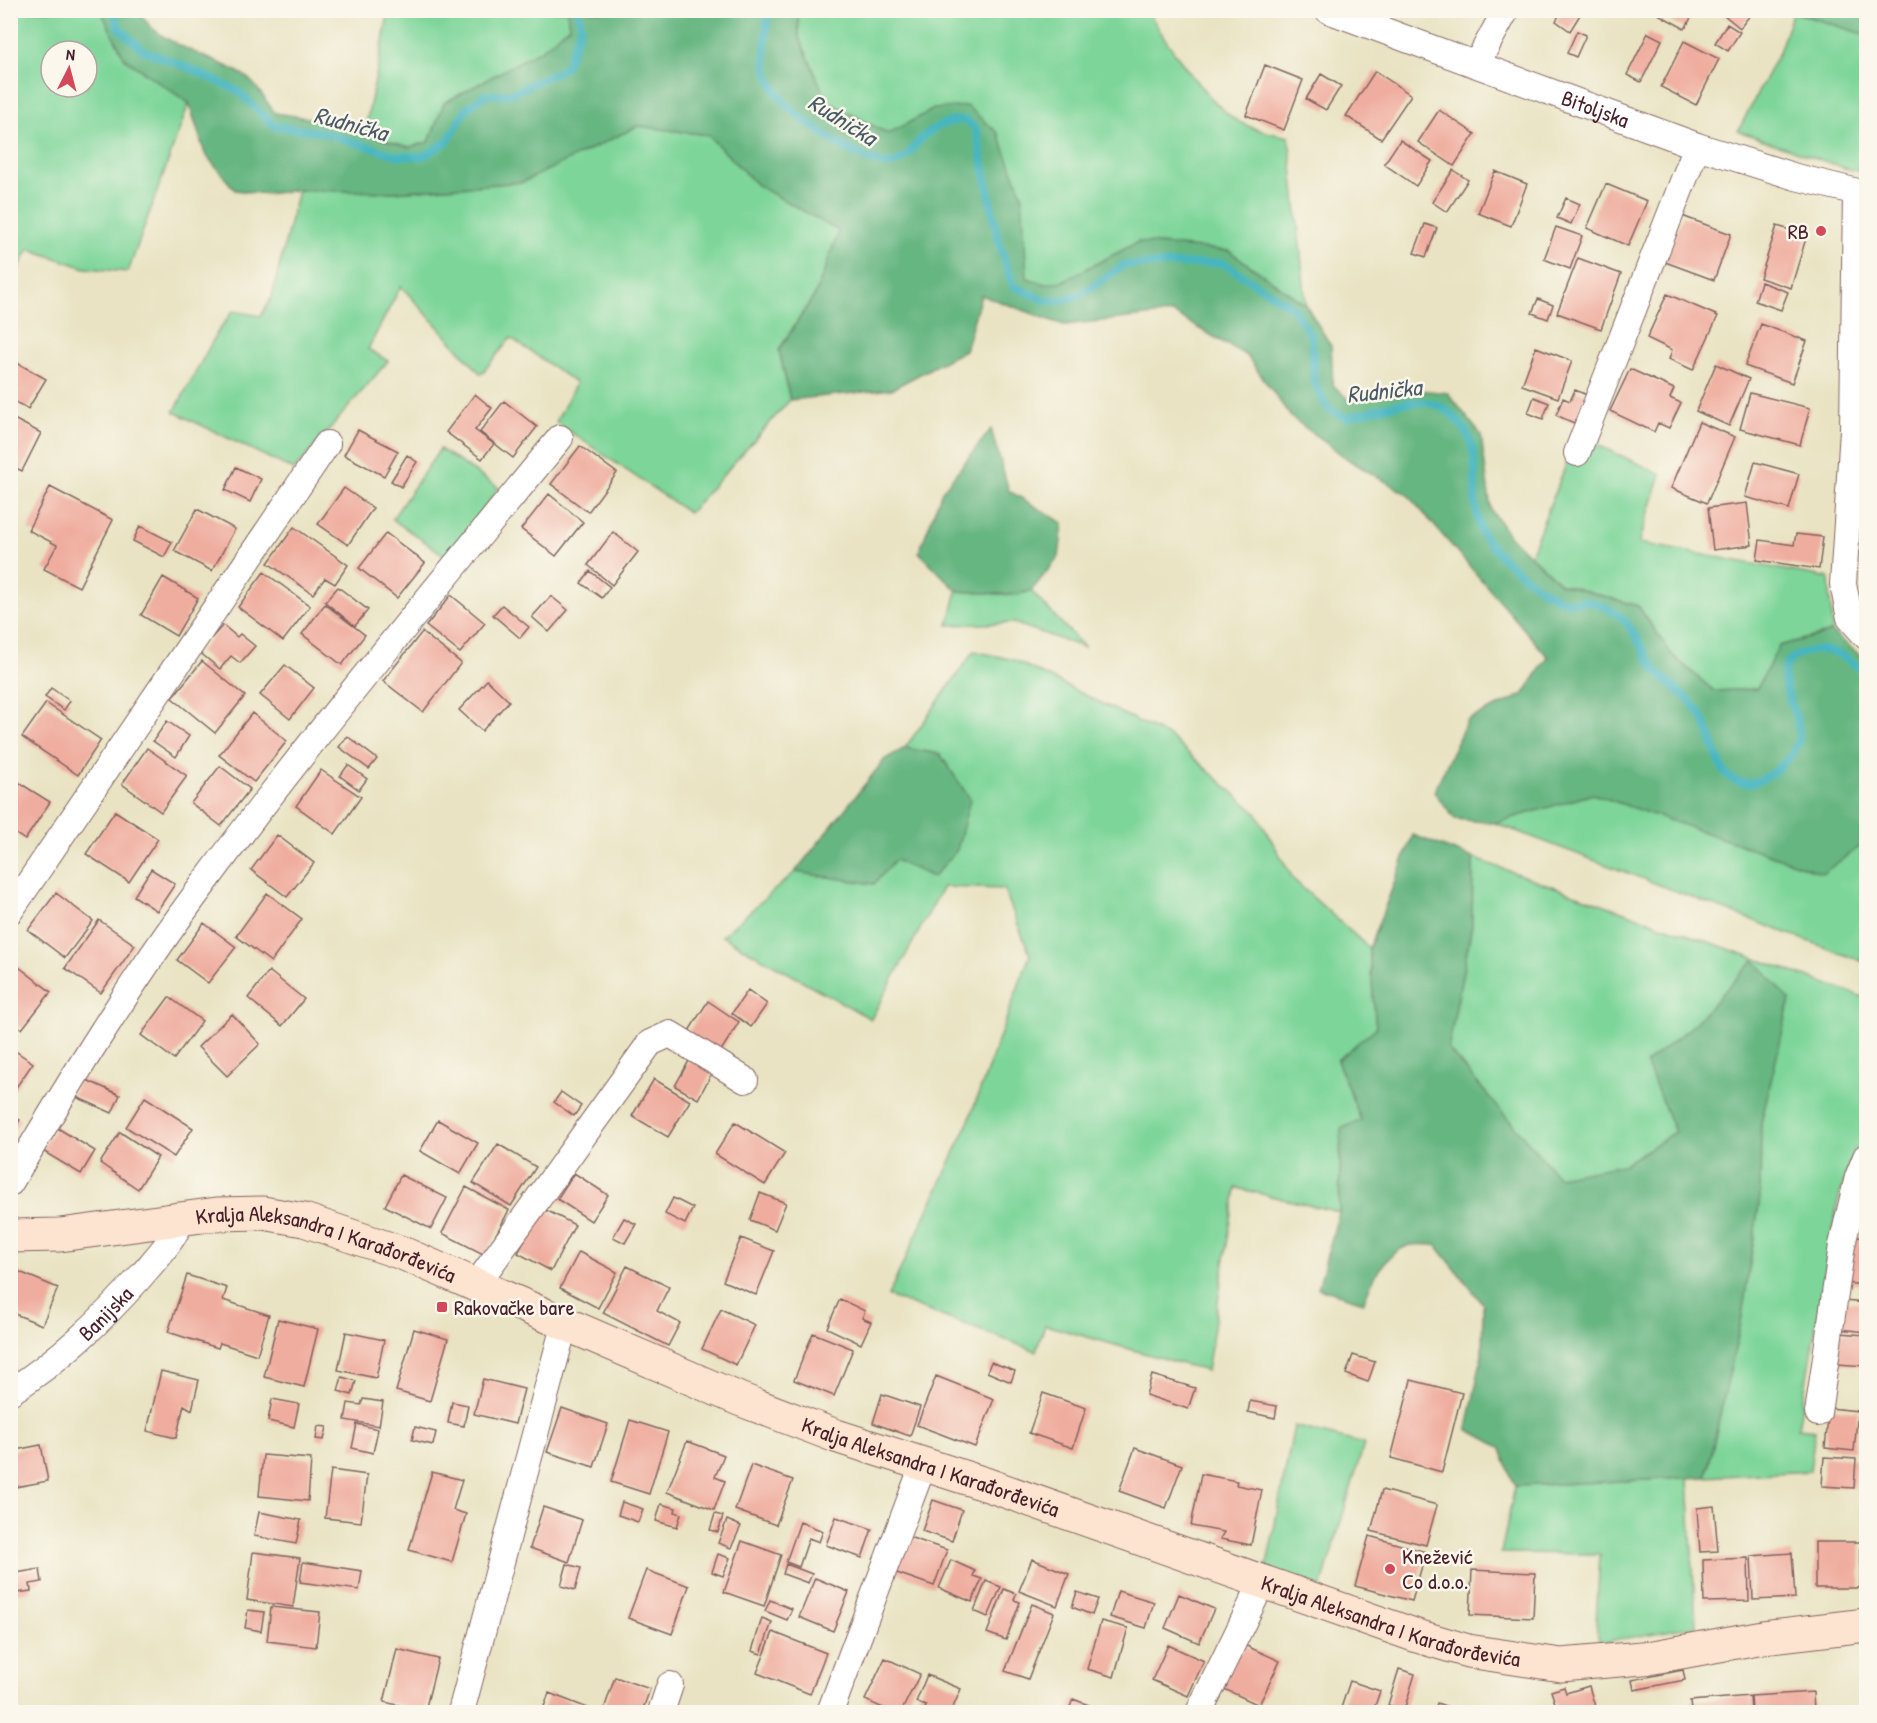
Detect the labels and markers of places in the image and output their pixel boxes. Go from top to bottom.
place label: RB [1788,216,1809,246]
marker: RB [1814,224,1828,238]
place label: Rakovačke bare [454,1292,575,1322]
marker: Rakovačke bare [435,1300,449,1314]
place label: Knežević Co d.o.o. [1402,1541,1473,1596]
marker: Knežević Co d.o.o. [1383,1562,1397,1576]

